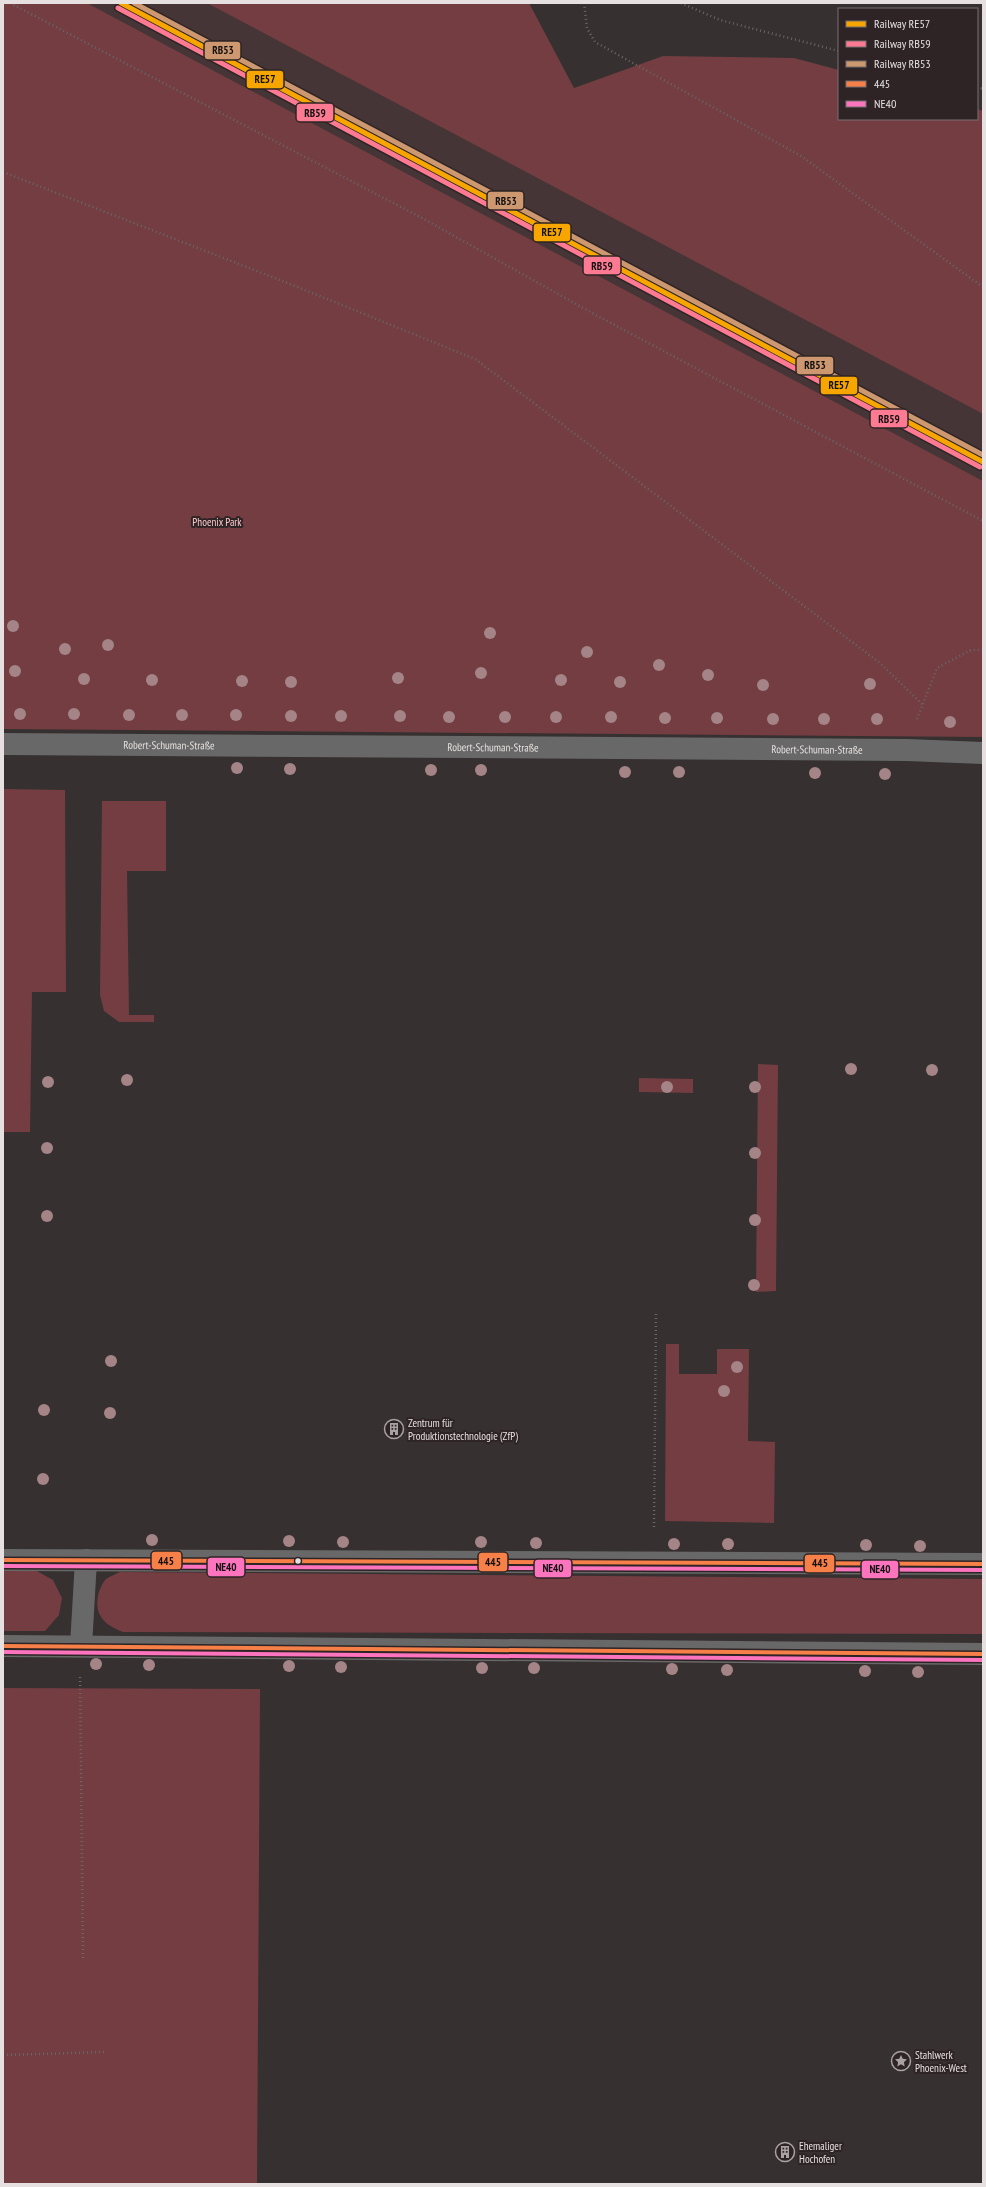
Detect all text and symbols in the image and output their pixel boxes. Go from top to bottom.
legend [838,8,978,120]
text: Railway RE57 [874,16,930,31]
text: Railway RB59 [874,36,931,51]
line badge: RB53 [204,41,241,60]
text: RB53 [212,43,234,57]
text: Railway RB53 [874,56,931,71]
line badge: RE57 [246,70,284,89]
text: RE57 [255,72,275,86]
text: 445 [874,76,890,91]
text: NE40 [874,96,896,111]
line badge: RB59 [296,103,334,122]
text: RB59 [304,106,326,120]
line badge: RB53 [487,191,524,210]
text: RB53 [495,194,517,208]
line badge: RE57 [533,223,571,242]
text: RE57 [542,225,562,239]
line badge: RB59 [583,256,621,275]
text: RB59 [591,259,613,273]
line badge: RB53 [796,356,834,375]
text: RB53 [804,358,826,372]
line badge: RE57 [820,376,858,395]
text: RE57 [829,378,849,392]
line badge: RB59 [870,409,908,428]
text: RB59 [878,412,900,426]
park label: Phoenix Park [192,515,242,529]
street label: Robert-Schuman-Straße [123,738,215,752]
street label: Robert-Schuman-Straße [447,740,539,755]
street label: Robert-Schuman-Straße [771,742,863,757]
place label: Zentrum für Produktionstechnologie (ZfP) [408,1416,518,1443]
building icon: Zentrum für Produktionstechnologie (ZfP) [383,1418,405,1440]
line badge: 445 [151,1551,182,1570]
line badge: 445 [478,1552,508,1572]
text: 445 [158,1554,174,1568]
line badge: 445 [804,1554,835,1573]
text: 445 [485,1555,501,1569]
unlabelled marker [293,1556,303,1566]
text: 445 [812,1556,828,1570]
line badge: NE40 [207,1557,245,1577]
line badge: NE40 [534,1559,572,1578]
text: NE40 [215,1560,237,1574]
line badge: NE40 [861,1560,899,1579]
text: NE40 [542,1561,564,1575]
text: NE40 [869,1562,891,1576]
place label: Stahlwerk Phoenix-West [915,2048,967,2075]
place icon: Stahlwerk Phoenix-West [890,2050,912,2072]
place label: Ehemaliger Hochofen [799,2139,842,2166]
building icon: Ehemaliger Hochofen [774,2141,796,2163]

